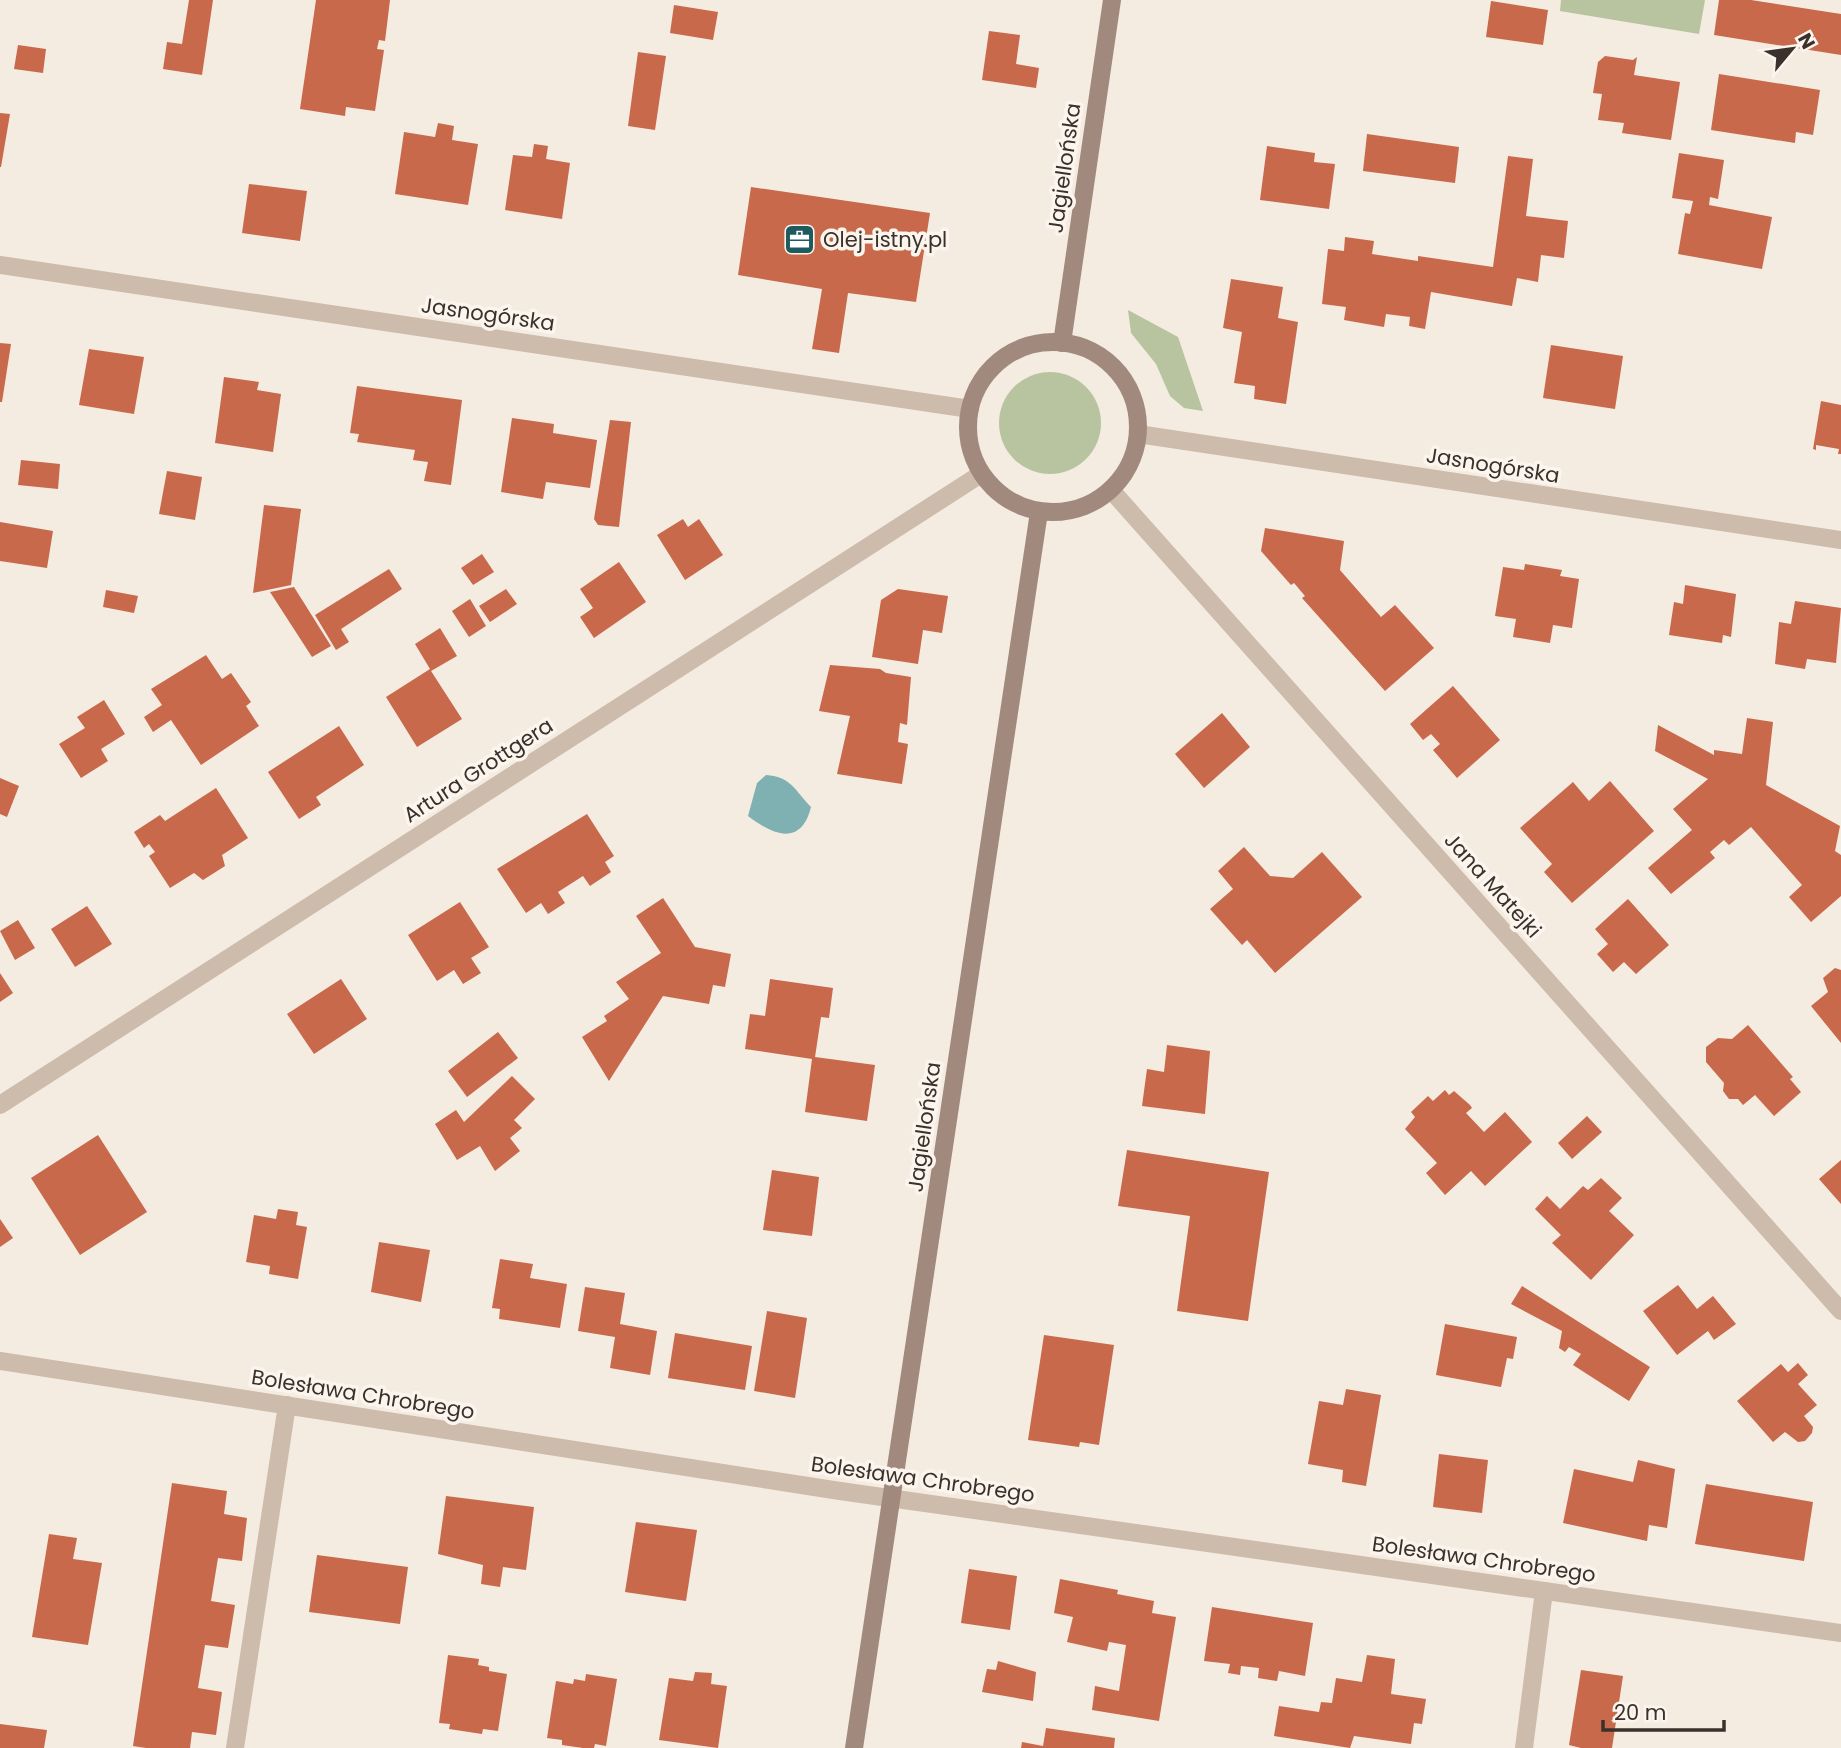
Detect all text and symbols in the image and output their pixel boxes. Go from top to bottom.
north arrow [1757,14,1827,84]
text: N [1791,28,1822,54]
street label: Jagiellońska [1041,101,1087,235]
office icon: Olej-istny.pl [783,222,817,256]
place label: Olej-istny.pl [823,225,947,254]
street label: Jasnogórska [419,290,557,338]
street label: Jasnogórska [1424,440,1562,490]
street label: Artura Grottgera [398,711,558,829]
street label: Jana Matejki [1438,826,1548,944]
street label: Jagiellońska [901,1060,947,1194]
street label: Bolesława Chrobrego [249,1362,477,1426]
street label: Bolesława Chrobrego [809,1449,1037,1509]
street label: Bolesława Chrobrego [1370,1529,1598,1589]
scale bar [1603,1688,1724,1732]
text: 20 m [1614,1698,1667,1727]

